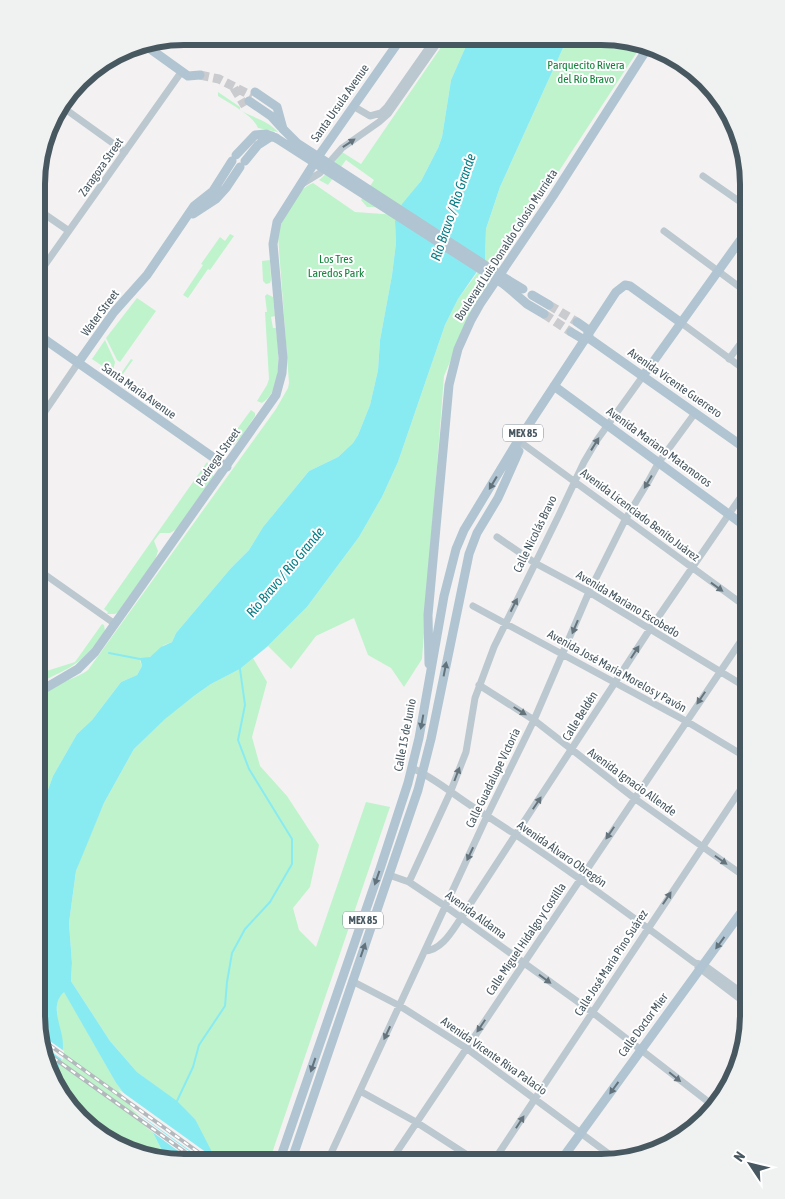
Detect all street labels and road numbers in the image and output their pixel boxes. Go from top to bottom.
street label: Santa Ursula Avenue [308,62,372,144]
street label: Zaragoza Street [76,135,127,199]
street label: Boulevard Luis Donaldo Colosio Murrieta [452,167,560,323]
street label: Water Street [78,287,122,339]
street label: Avenida Vicente Guerrero [625,345,725,421]
street label: Santa Maria Avenue [99,360,179,422]
street label: Avenida Mariano Matamoros [604,404,714,490]
road number: MEX 85 [503,424,543,442]
street label: Pedregal Street [193,425,243,489]
street label: Avenida Licenciado Benito Juárez [578,466,703,565]
street label: Calle Nicolás Bravo [510,493,560,575]
street label: Avenida Mariano Escobedo [574,568,683,641]
street label: Avenida José María Morelos y Pavón [545,627,689,715]
street label: Calle Beldén [559,689,601,743]
street label: Calle 15 de Junio [391,697,419,773]
street label: Calle Guadalupe Victoria [463,726,523,830]
street label: Avenida Ignacio Allende [585,745,679,819]
street label: Avenida Álvaro Obregón [515,818,609,890]
street label: Calle Miguel Hidalgo y Costilla [483,880,569,998]
street label: Avenida Aldama [443,888,509,942]
street label: Calle José María Pino Suárez [571,907,651,1019]
road number: MEX 85 [343,912,383,928]
street label: Calle Doctor Mier [615,990,671,1059]
street label: Avenida Vicente Riva Palacio [438,1014,550,1098]

